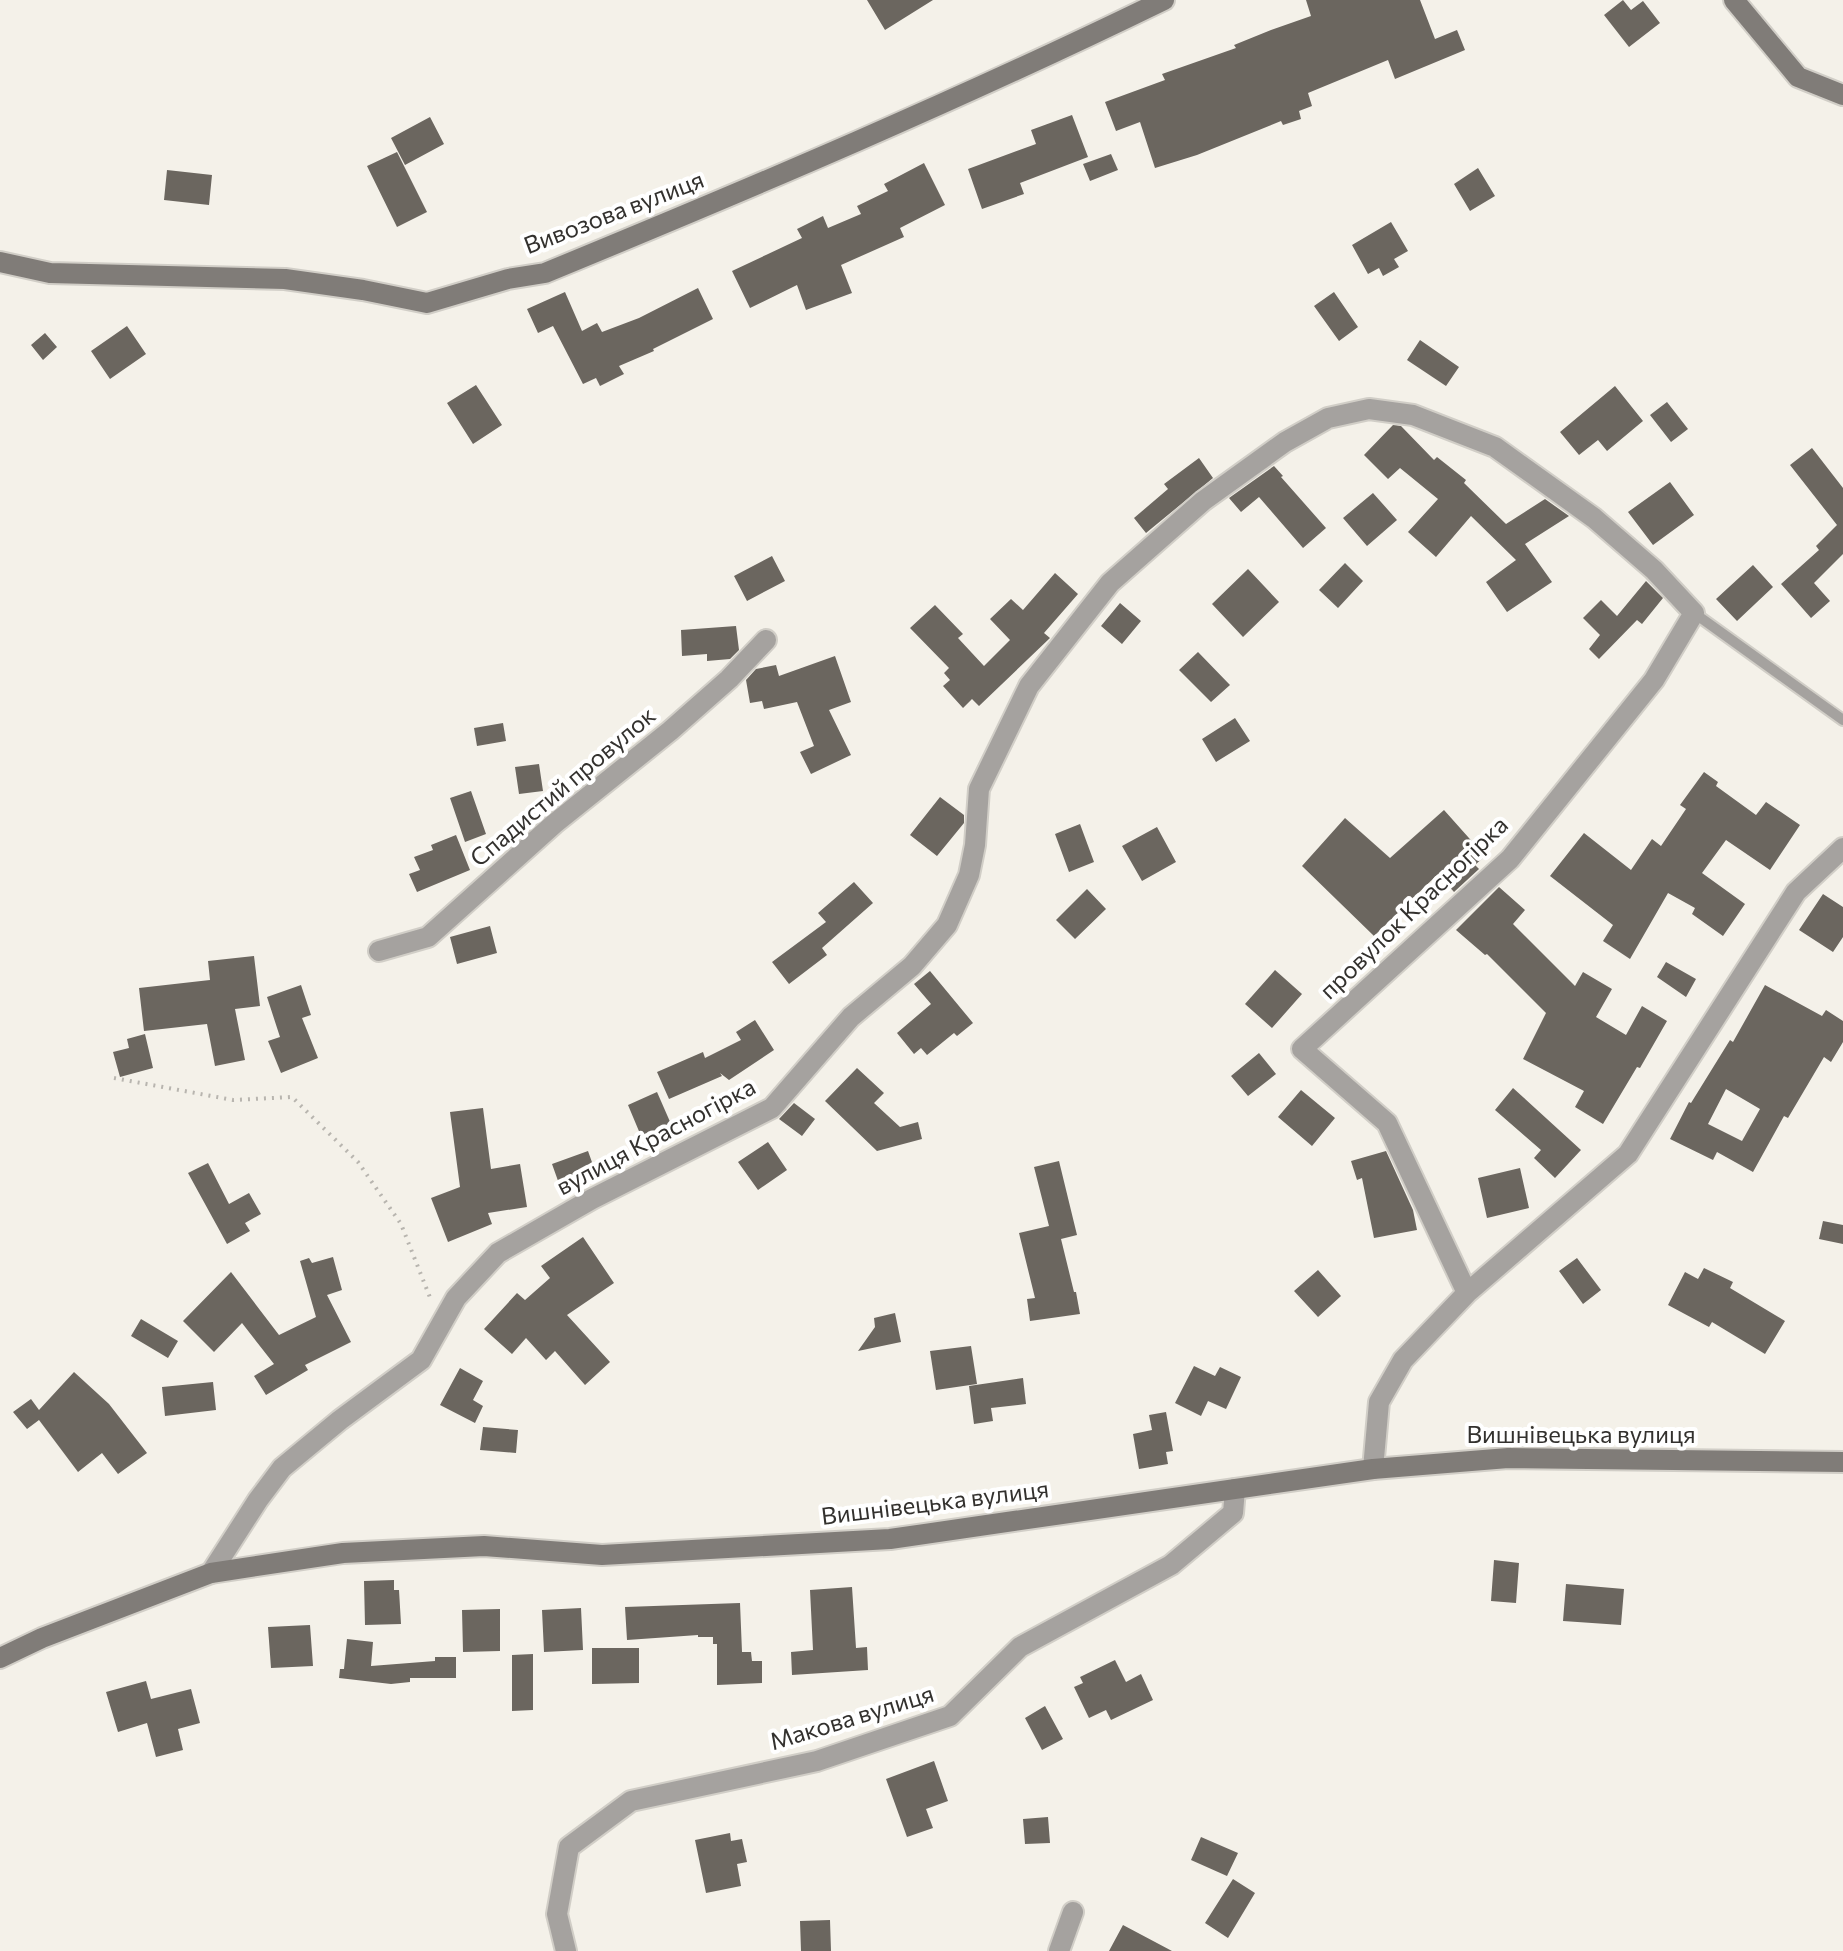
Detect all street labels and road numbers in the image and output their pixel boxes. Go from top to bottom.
street label: Вивозова вулиця [519,164,708,259]
street label: Спадистий провулок [463,700,661,872]
street label: провулок Красногірка [1313,810,1513,1004]
street label: вулиця Красногірка [551,1071,760,1200]
street label: Вишнівецька вулиця [1466,1419,1696,1448]
street label: Вишнівецька вулиця [819,1473,1050,1530]
street label: Макова вулиця [766,1678,937,1755]

